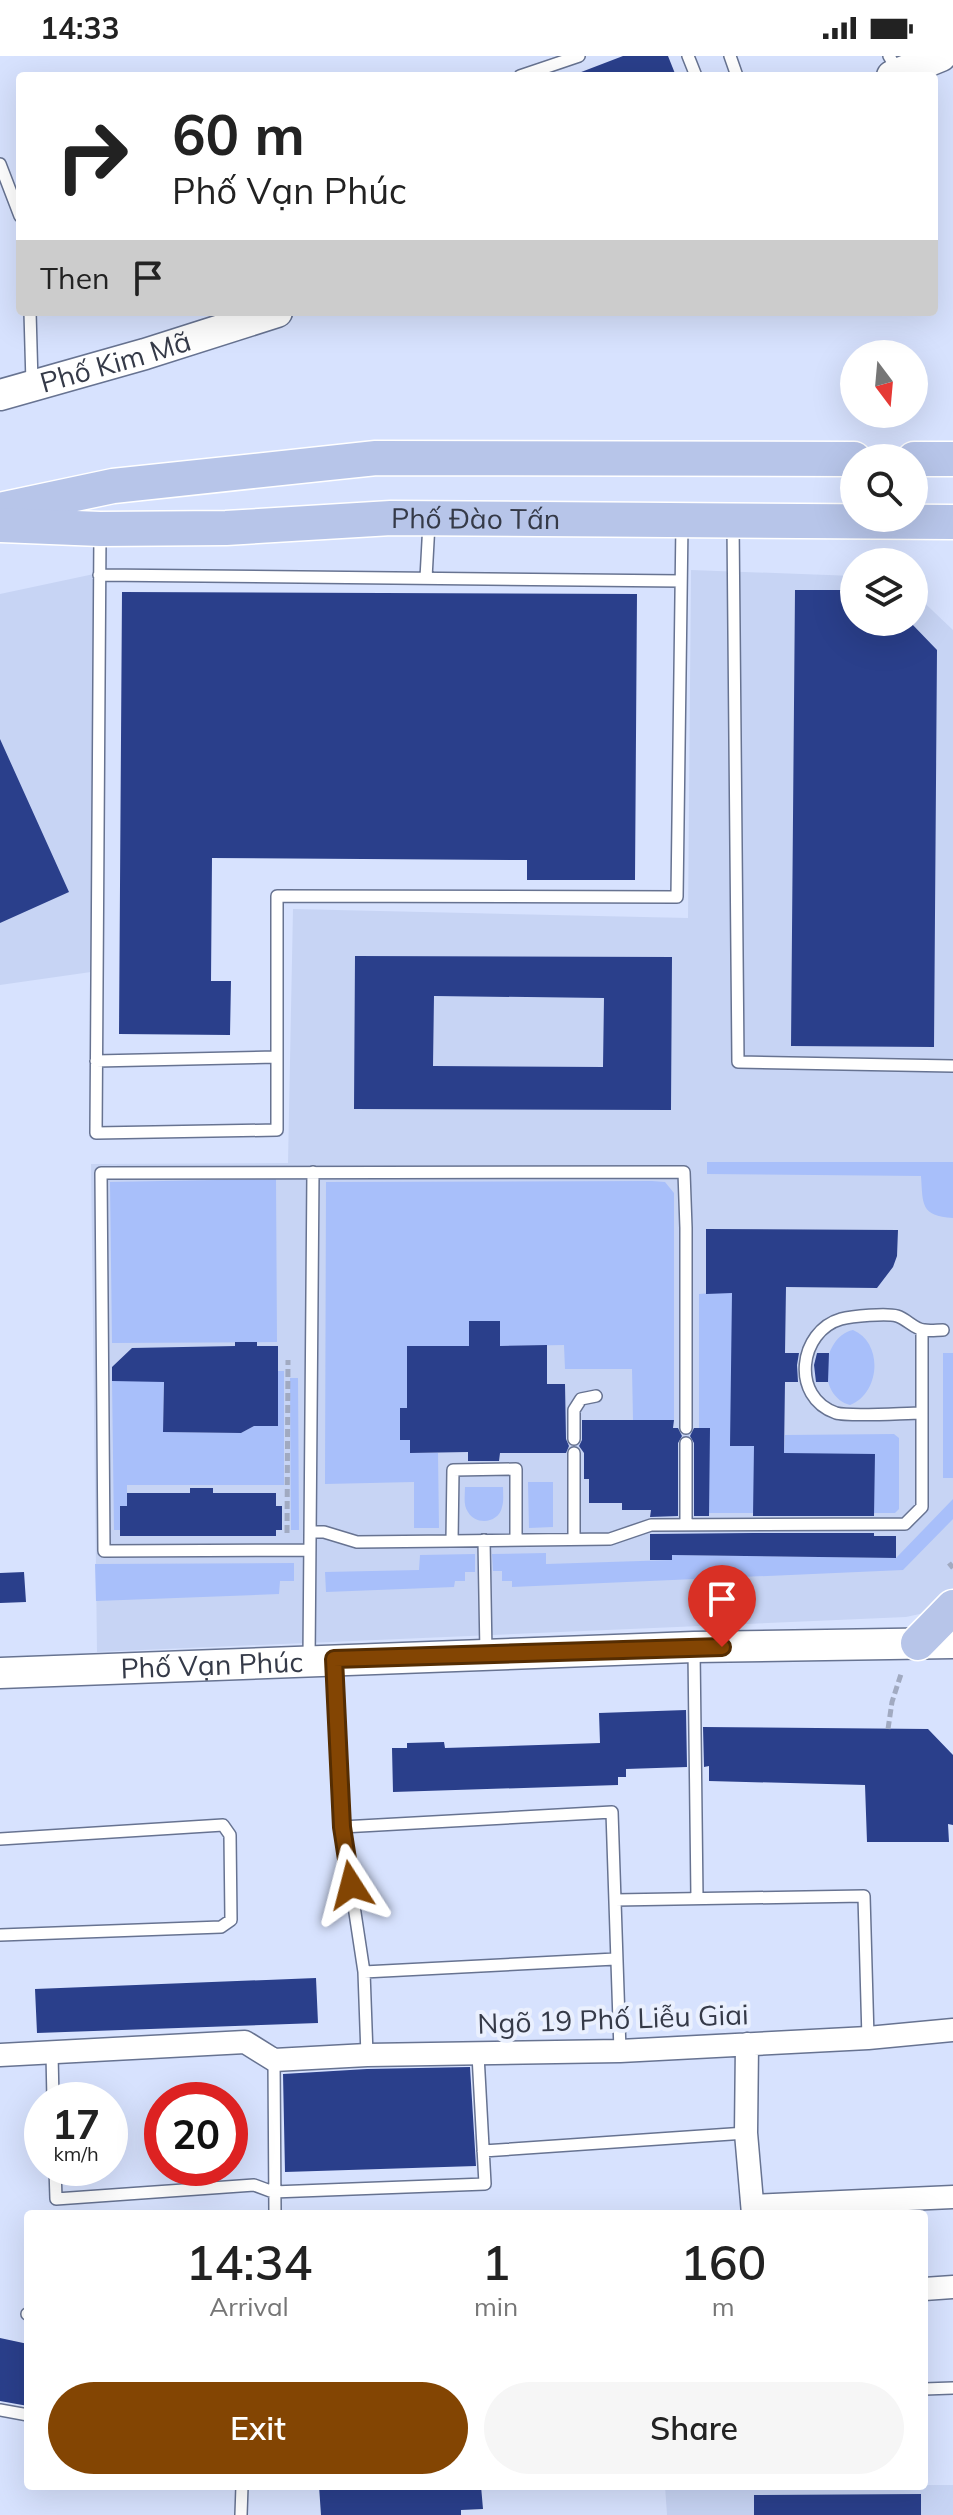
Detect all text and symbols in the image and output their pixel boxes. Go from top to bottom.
text: 14:33 [40,9,119,47]
text: 60 m [172,99,305,169]
icon: right [40,104,144,208]
text: Phố Vạn Phúc [172,168,407,213]
icon: arrive [126,256,170,300]
text: Then [40,259,110,297]
street label: Phố Kim Mã [36,323,195,400]
north arrow [840,340,928,428]
map controls [840,340,928,636]
button: search [840,444,928,532]
street label: Phố Đào Tấn [391,500,560,536]
button: layers [840,548,928,636]
pin [688,1565,756,1647]
icon: arrive [700,1577,744,1621]
street label: Phố Vạn Phúc [120,1644,304,1685]
position arrow [309,1843,393,1927]
street label: Ngõ 19 Phố Liễu Giai [477,1996,749,2041]
speed limit sign: 20 [144,2082,248,2186]
text: 17 [52,2099,100,2149]
text: km/h [53,2141,99,2166]
text: 14:34 [186,2232,312,2292]
text: 1 [482,2232,510,2292]
text: 160 [680,2232,766,2292]
text: Arrival [209,2290,289,2323]
text: min [474,2290,518,2323]
text: m [712,2290,735,2323]
button: Exit [48,2382,468,2474]
button: Share [484,2382,904,2474]

